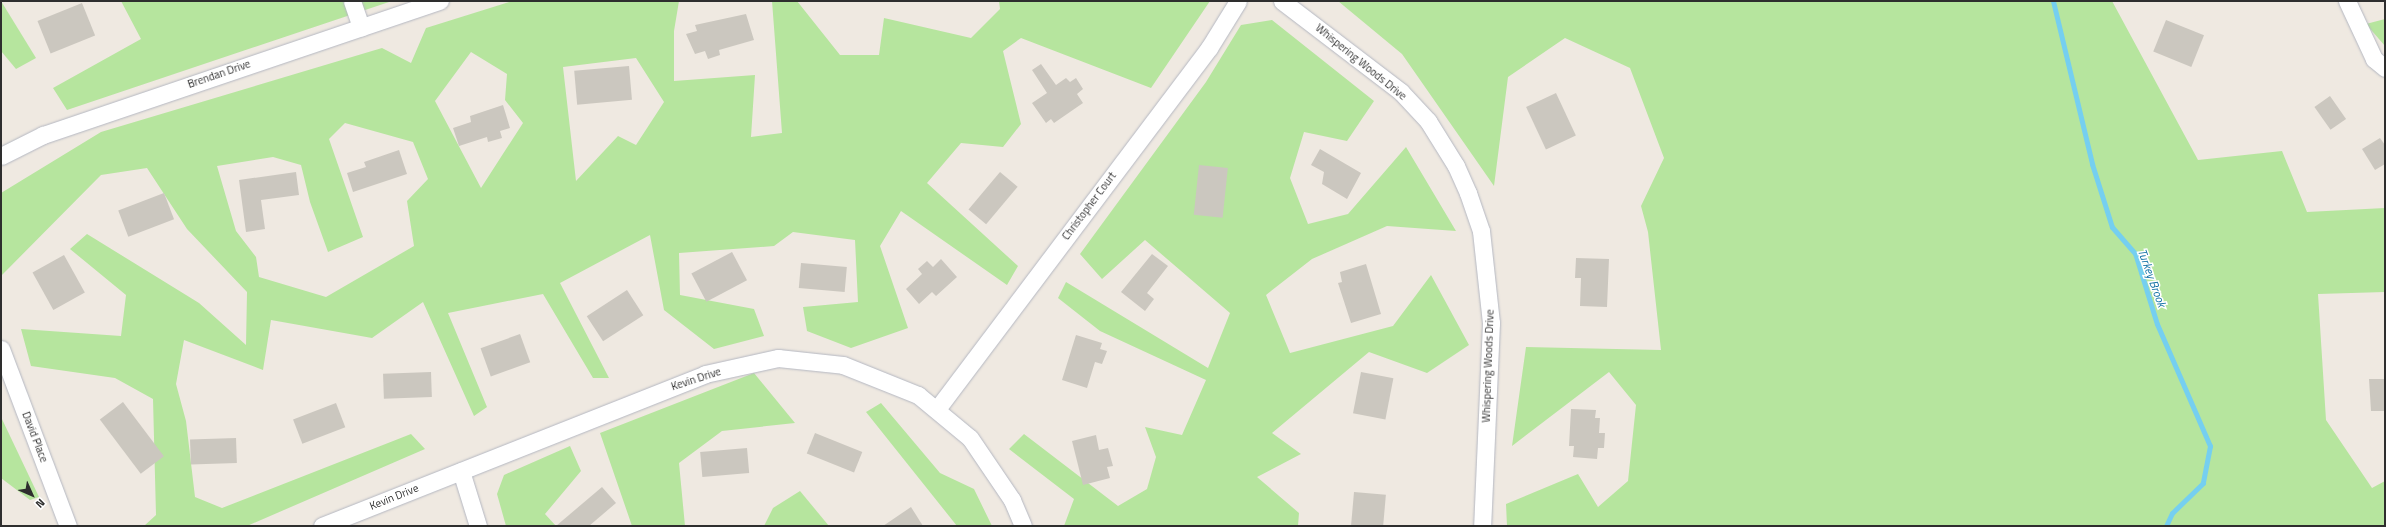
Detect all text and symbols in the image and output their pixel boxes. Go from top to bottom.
street label: Whispering Woods Drive [1313,21,1409,103]
street label: Brendan Drive [186,57,252,91]
street label: Christopher Court [1059,169,1119,243]
water label: Turkey Brook [2135,247,2169,309]
street label: Whispering Woods Drive [1479,309,1497,423]
street label: Kevin Drive [669,365,723,393]
street label: David Place [19,410,51,464]
north arrow [12,475,52,515]
street label: Kevin Drive [368,481,420,513]
text: N [32,495,49,512]

